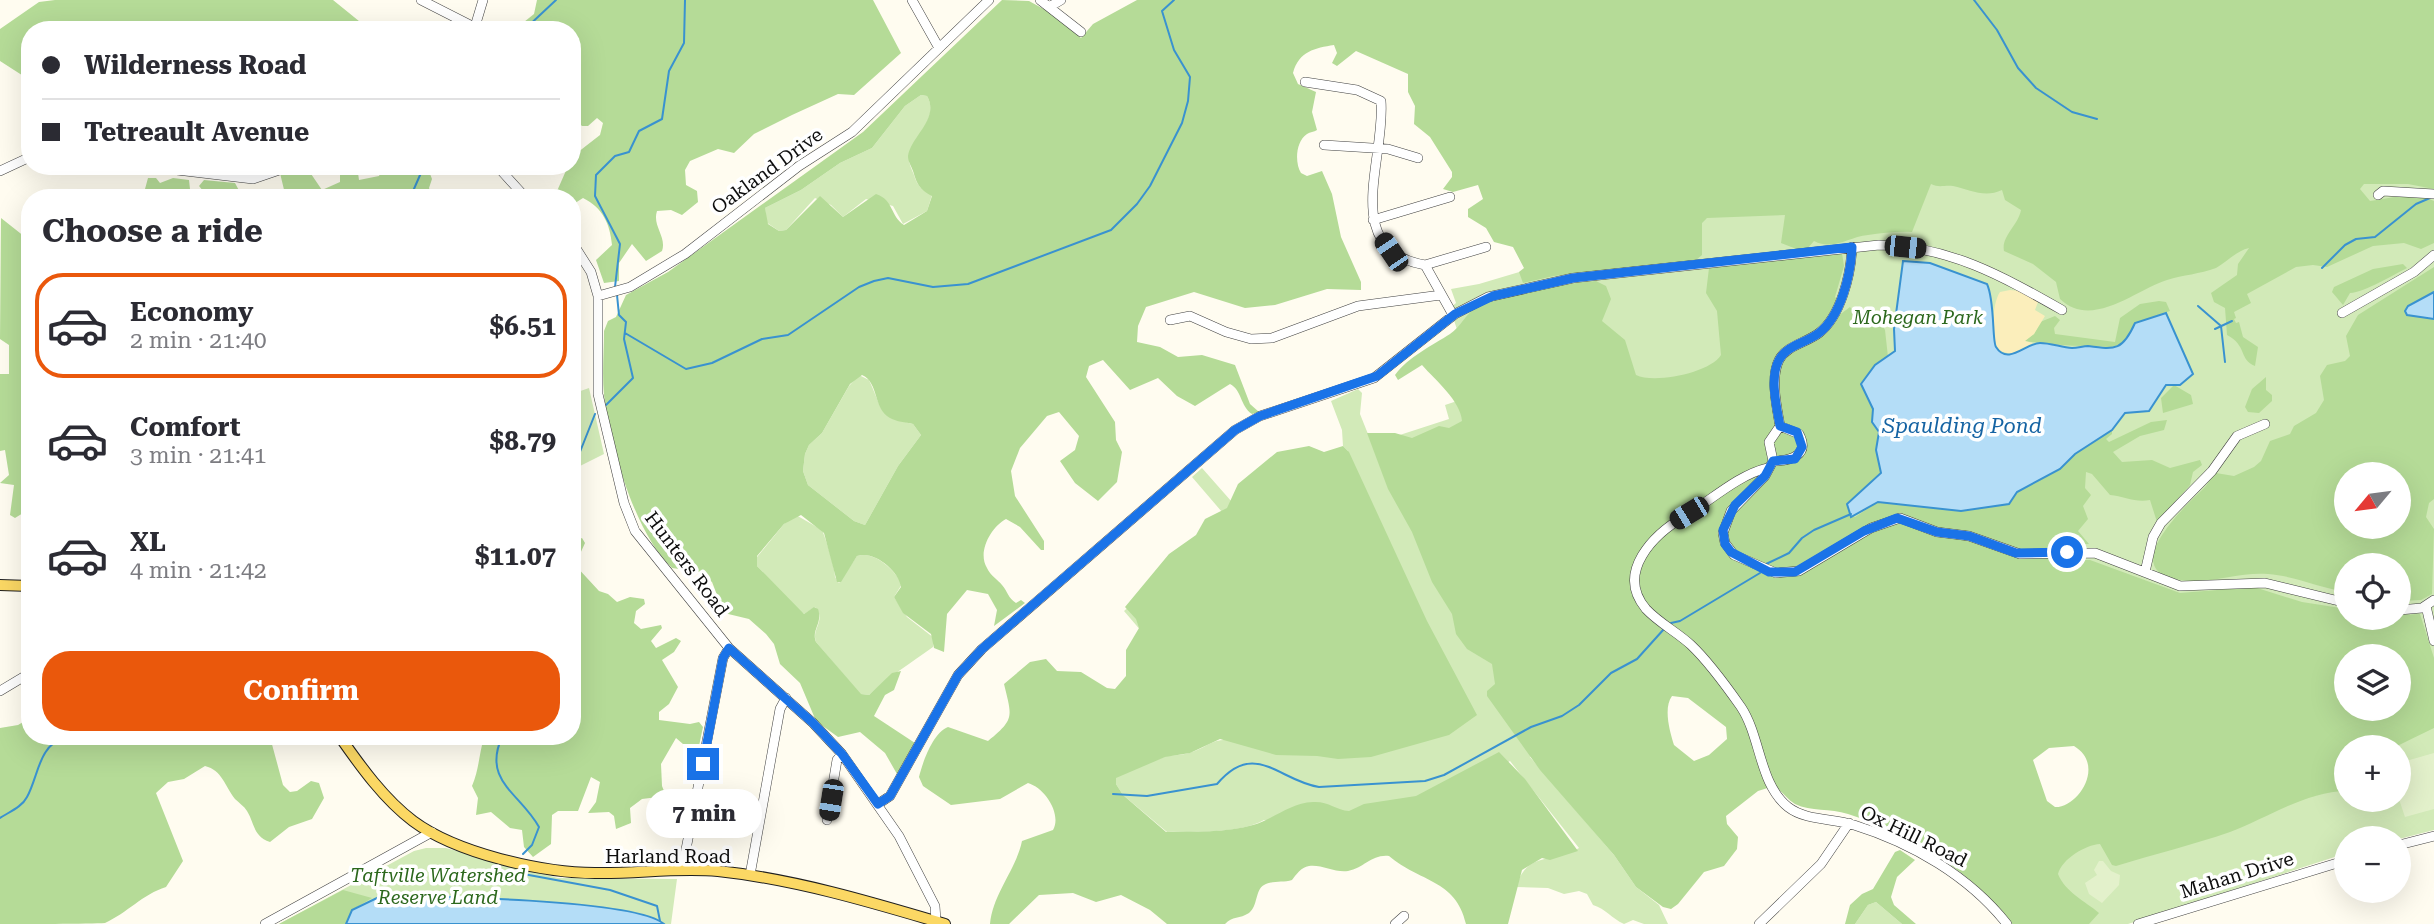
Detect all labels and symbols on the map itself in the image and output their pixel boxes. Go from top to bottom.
street label: Oakland Drive [707,123,827,219]
car [1371,229,1412,275]
car [1884,234,1927,260]
park label: Mohegan Park [1852,306,1984,329]
water label: Spaulding Pond [1881,414,2042,438]
north arrow [2334,462,2412,539]
car [1666,493,1713,533]
street label: Hunters Road [640,507,734,621]
route start [2051,536,2083,568]
route end [687,748,719,780]
car [818,778,845,822]
callout: 7 min [645,788,761,838]
street label: Ox Hill Road [1857,800,1971,872]
street label: Harland Road [605,845,731,868]
street label: Mahan Drive [2177,847,2297,903]
park label: Taftville Watershed Reserve Land [350,864,526,909]

